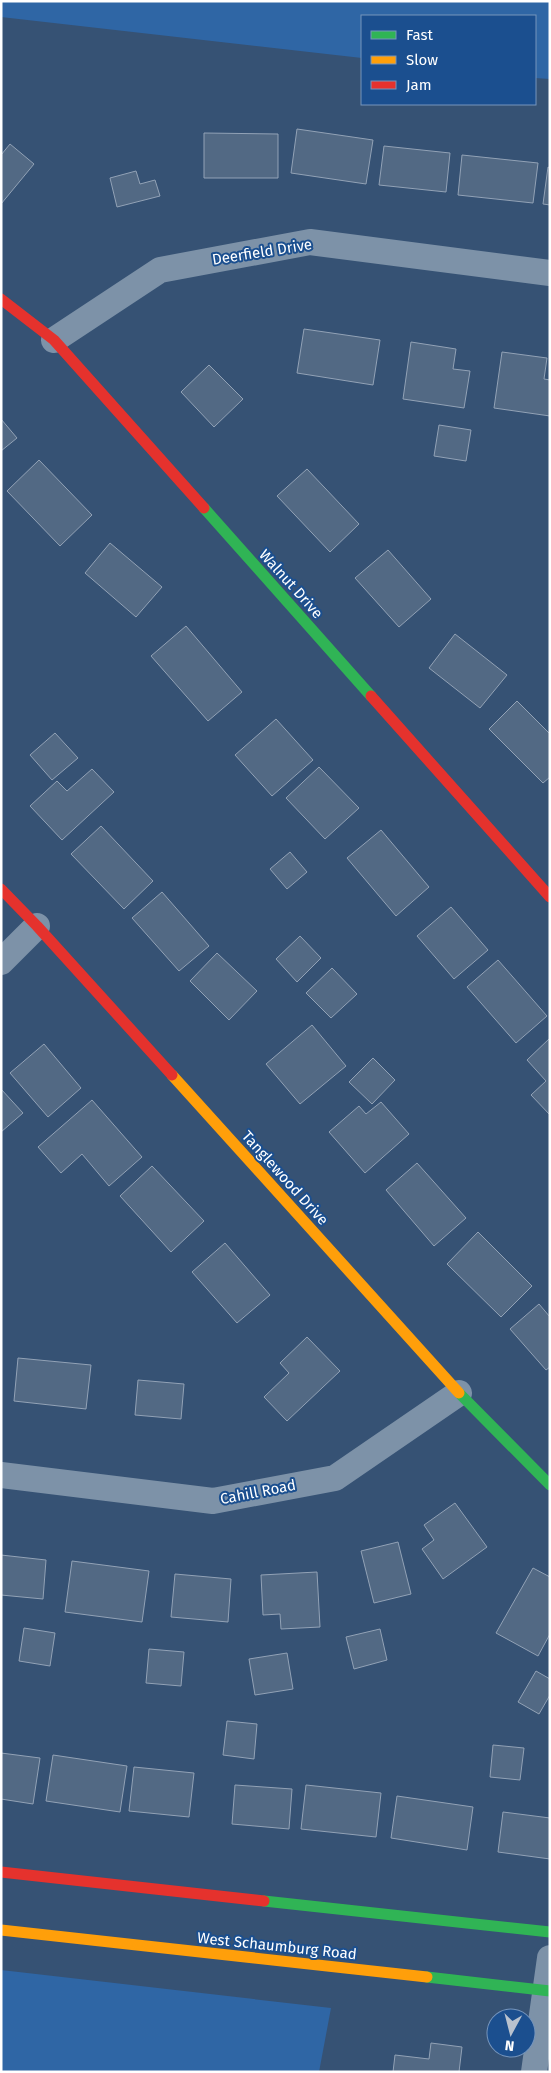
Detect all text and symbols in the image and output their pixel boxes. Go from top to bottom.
legend [361,15,536,105]
text: Fast [406,26,433,44]
text: Slow [406,51,438,69]
text: Jam [406,76,432,94]
street label: Deerfield Drive [211,235,313,269]
street label: Walnut Drive [255,546,327,622]
street label: Tanglewood Drive [238,1127,332,1229]
street label: Cahill Road [219,1476,297,1508]
street label: West Schaumburg Road [196,1929,358,1963]
north arrow [486,2008,536,2058]
text: N [504,2036,515,2054]

